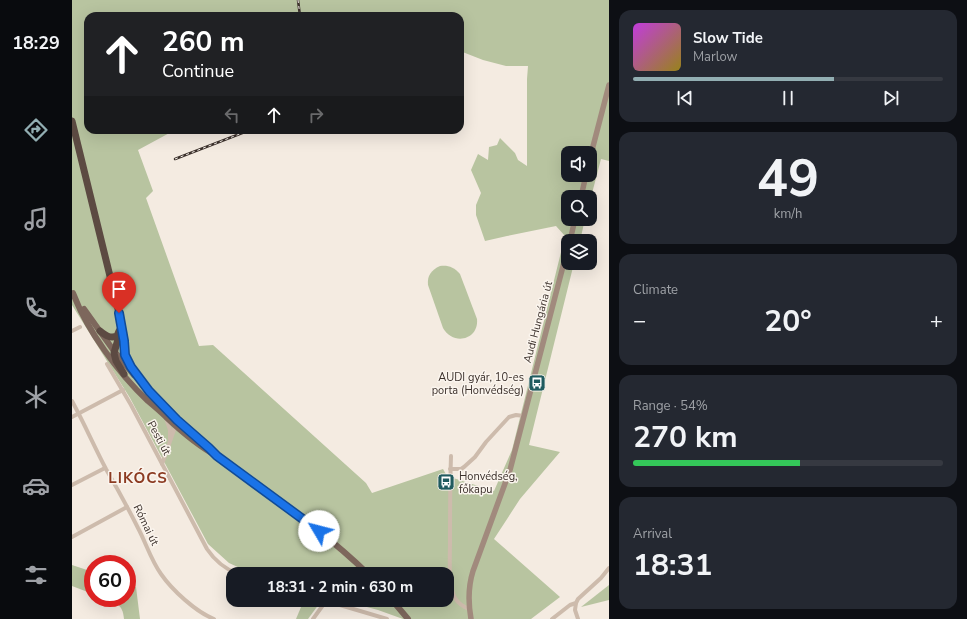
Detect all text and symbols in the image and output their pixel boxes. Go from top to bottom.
text: 260 m [162,23,245,61]
icon: ahead [96,28,148,80]
text: Slow Tide [693,28,763,48]
text: 18:29 [12,31,60,55]
text: Marlow [693,48,738,66]
text: Continue [162,59,234,83]
icon: previous [674,87,696,109]
icon: pause [777,87,799,109]
icon: next [880,87,902,109]
icon: left [221,104,243,126]
icon: ahead [263,104,285,126]
icon: right [305,104,327,126]
icon: directions [22,116,50,144]
text: 49 [757,143,819,214]
map controls [561,146,597,270]
button: sound [561,146,597,182]
button: search [561,190,597,226]
icon: music [22,205,50,233]
text: km/h [774,205,802,223]
button: layers [561,234,597,270]
pin [102,272,136,313]
icon: arrive [108,278,130,300]
street label: Audi Hungária út [520,279,556,365]
text: Climate [633,281,678,299]
icon: phone [22,294,50,322]
text: 20° [764,301,812,342]
text: − [633,306,646,336]
text: + [930,306,943,336]
place label: AUDI gyár, 10-es porta (Honvédség) [432,370,524,398]
bus stop icon: AUDI gyár, 10-es porta (Honvédség) [527,373,547,393]
icon: climate [22,383,50,411]
text: Range · 54% [633,397,708,415]
text: 270 km [633,417,738,458]
street label: Pesti út [144,418,174,458]
district label: LIKÓCS [108,468,168,488]
place label: Honvédség, főkapu [459,469,518,497]
icon: car [22,472,50,500]
bus stop icon: Honvédség, főkapu [436,472,456,492]
street label: Római út [130,502,162,548]
position arrow [298,510,340,552]
text: Arrival [633,525,672,543]
text: 18:31 [633,545,712,586]
speed limit sign: 60 [84,555,136,607]
icon: filters [22,561,50,589]
text: 18:31 · 2 min · 630 m [267,577,413,597]

